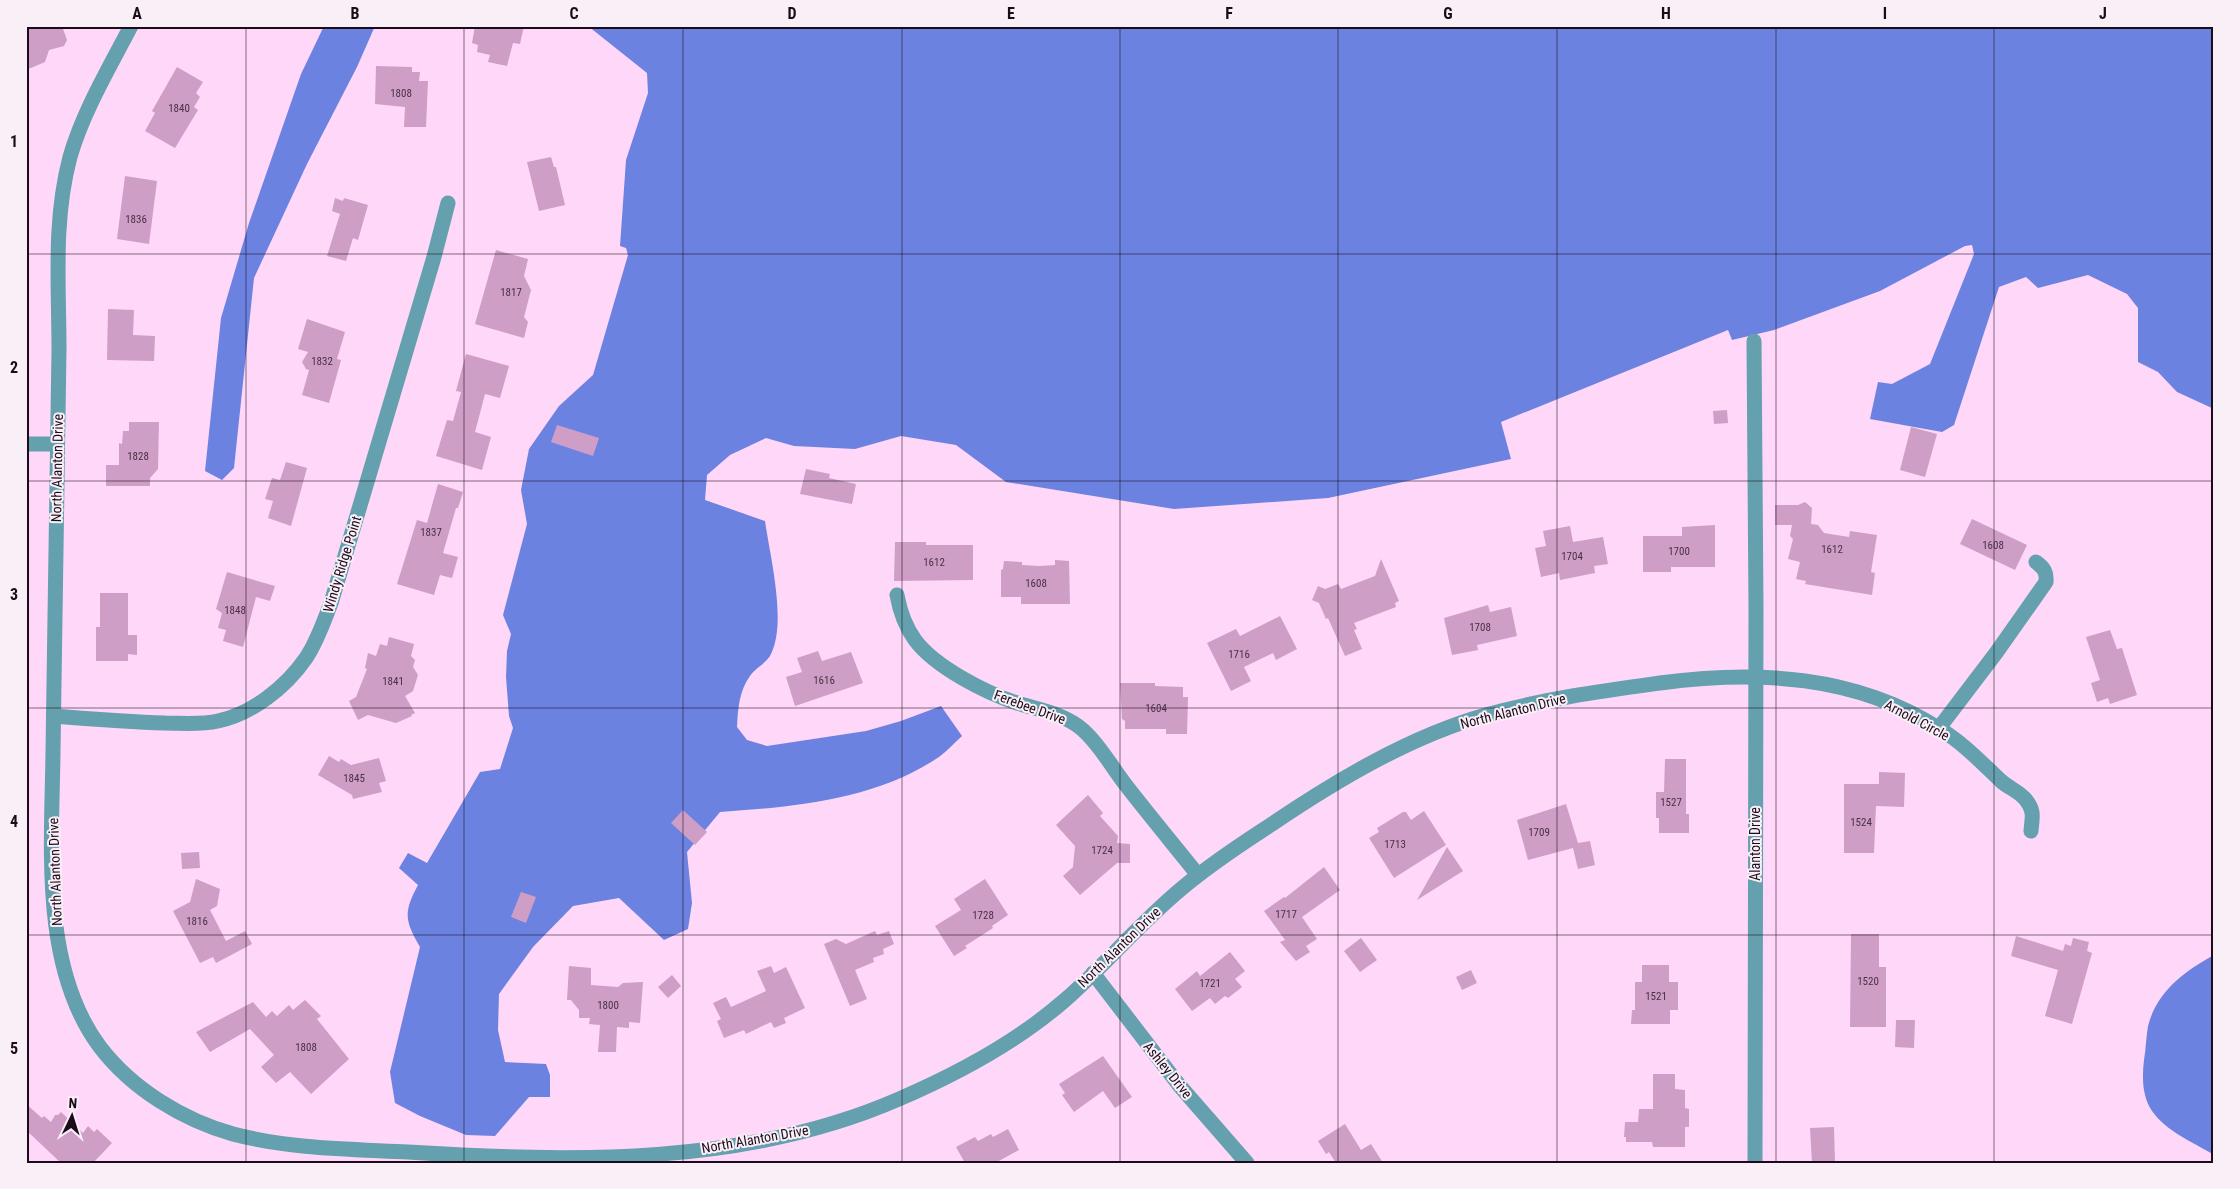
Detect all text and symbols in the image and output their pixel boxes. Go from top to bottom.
text: A [132,4,142,23]
text: B [351,4,360,23]
text: C [569,4,579,23]
text: D [787,4,797,23]
text: E [1007,4,1015,23]
text: F [1225,4,1233,23]
text: G [1443,4,1453,23]
text: H [1661,4,1671,23]
text: I [1883,4,1887,23]
text: J [2099,4,2107,23]
house number: 1808 [390,87,412,100]
house number: 1840 [168,102,190,115]
text: 1 [10,132,18,151]
house number: 1836 [125,213,147,226]
house number: 1817 [500,286,522,299]
house number: 1832 [311,355,333,368]
text: 2 [10,358,18,377]
street label: North Alanton Drive [48,413,66,522]
house number: 1828 [127,450,149,463]
street label: Windy Ridge Point [320,514,364,614]
house number: 1837 [420,526,442,539]
house number: 1608 [1982,539,2004,552]
house number: 1612 [1821,543,1843,556]
house number: 1700 [1668,545,1690,558]
house number: 1704 [1561,550,1583,563]
house number: 1612 [923,556,945,569]
house number: 1608 [1025,577,1047,590]
text: 3 [10,585,18,604]
house number: 1848 [224,604,246,617]
house number: 1708 [1469,621,1491,634]
house number: 1716 [1228,648,1250,661]
house number: 1616 [813,674,835,687]
house number: 1841 [382,675,404,688]
street label: Ferebee Drive [992,687,1068,727]
street label: North Alanton Drive [1459,690,1568,732]
street label: Arnold Circle [1882,696,1953,744]
house number: 1604 [1145,702,1167,715]
house number: 1845 [343,772,365,785]
house number: 1527 [1660,796,1682,809]
street label: Alanton Drive [1747,807,1763,881]
text: 4 [10,812,18,831]
house number: 1524 [1850,816,1872,829]
street label: North Alanton Drive [45,817,65,926]
house number: 1709 [1528,826,1550,839]
house number: 1713 [1384,838,1406,851]
house number: 1724 [1091,844,1113,857]
street label: North Alanton Drive [1075,903,1164,990]
house number: 1717 [1275,908,1297,921]
house number: 1728 [972,909,994,922]
house number: 1816 [186,915,208,928]
house number: 1520 [1857,975,1879,988]
house number: 1721 [1199,977,1221,990]
house number: 1521 [1645,990,1667,1003]
house number: 1800 [597,999,619,1012]
text: 5 [10,1039,18,1058]
street label: Ashley Drive [1140,1039,1196,1102]
house number: 1808 [295,1041,317,1054]
north arrow [48,1092,98,1142]
text: N [68,1095,78,1111]
street label: North Alanton Drive [700,1122,810,1156]

